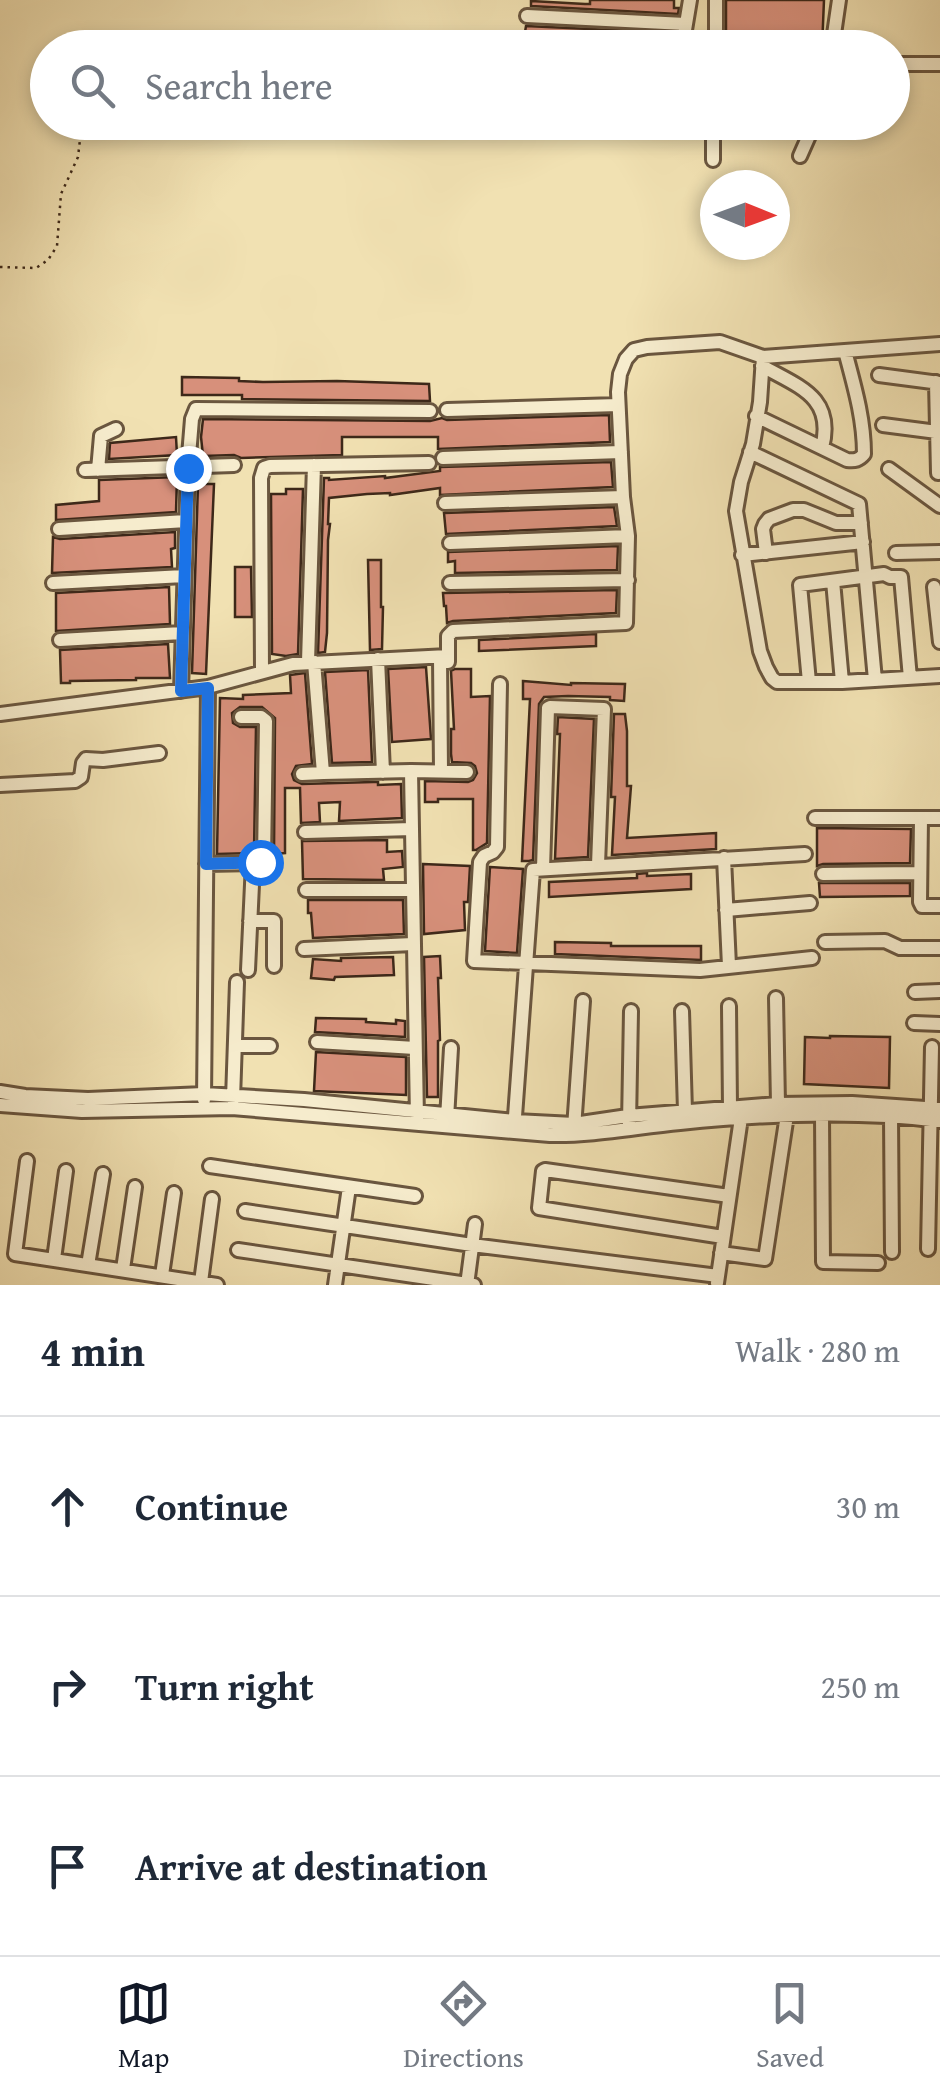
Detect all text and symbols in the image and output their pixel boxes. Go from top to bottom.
search box [30,30,910,140]
text: Search here [145,57,333,113]
icon: search [65,58,120,113]
north arrow [700,170,790,260]
route end [166,446,212,492]
route start [238,840,284,886]
text: 4 min [40,1320,145,1381]
text: Walk · 280 m [735,1327,900,1374]
text: Continue [135,1478,288,1534]
icon: ahead [40,1479,95,1534]
text: 30 m [836,1483,900,1530]
text: Turn right [135,1658,314,1714]
icon: right [40,1659,95,1714]
text: 250 m [821,1663,900,1710]
text: Arrive at destination [135,1838,488,1894]
icon: arrive [40,1839,95,1894]
tab: Map [116,1976,171,2077]
tab: Directions [403,1976,524,2077]
tab: Saved [756,1976,824,2077]

